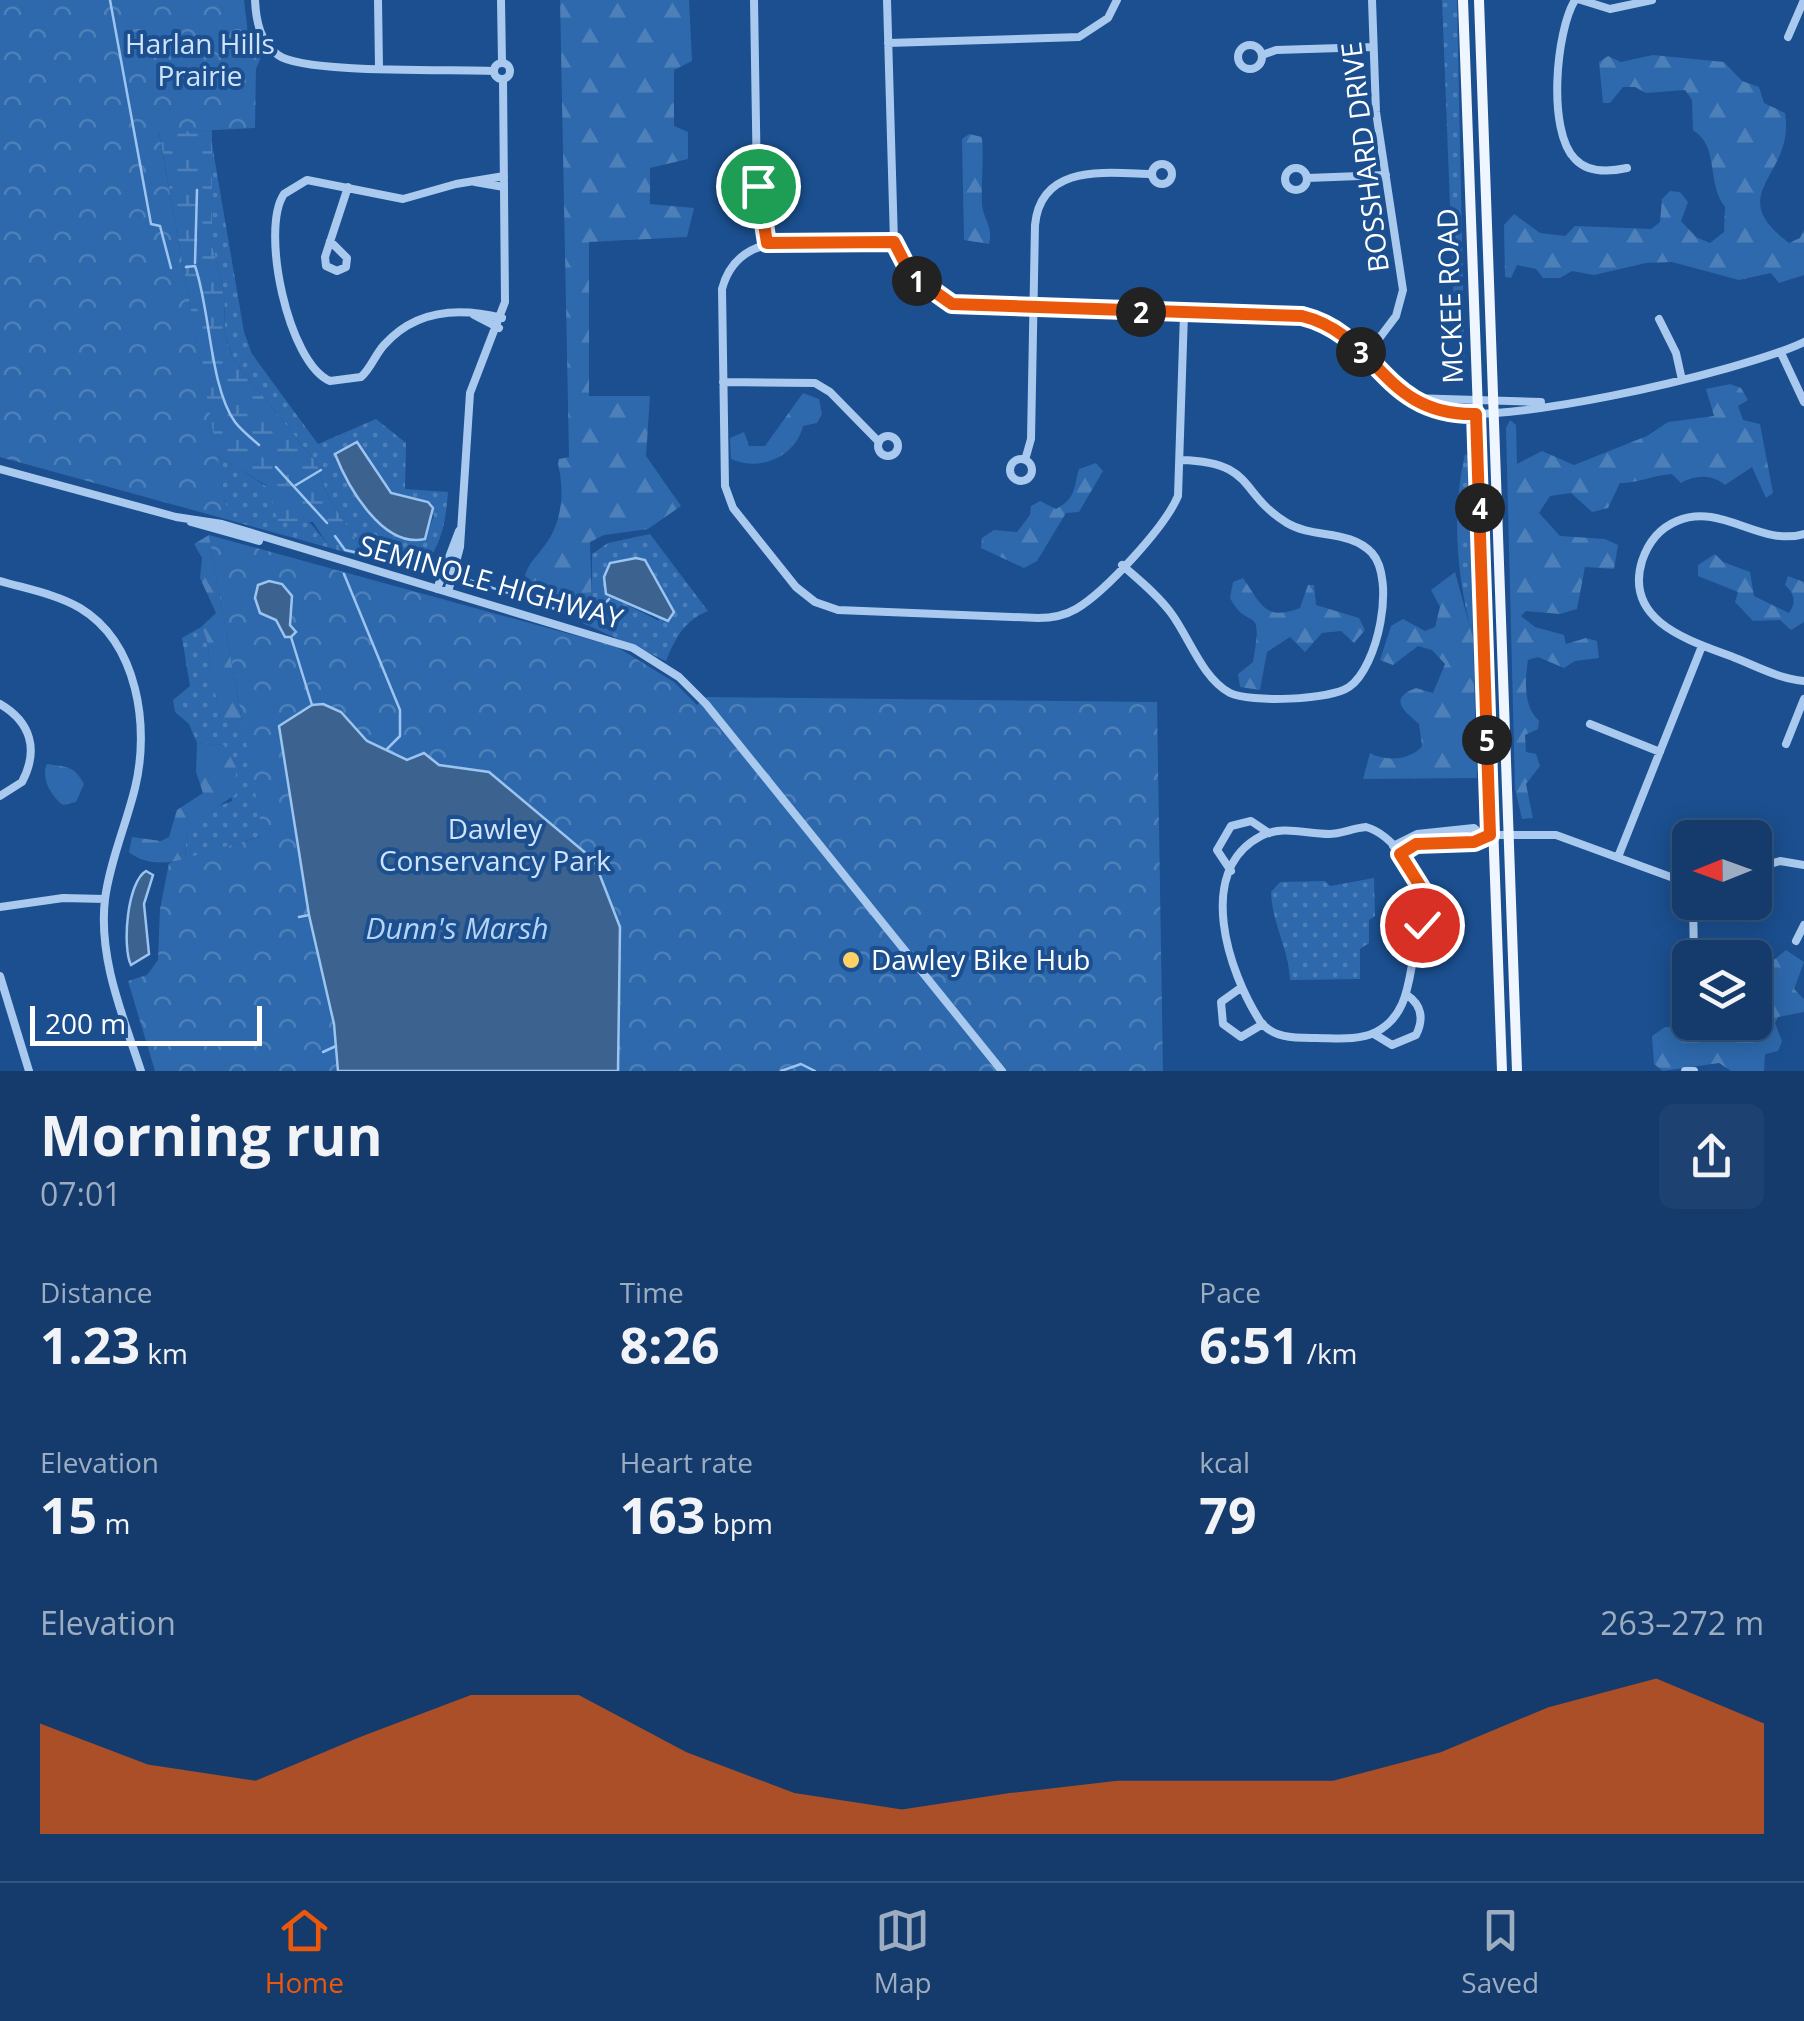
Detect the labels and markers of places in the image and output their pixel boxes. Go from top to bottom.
pin [716,144,801,229]
pin: 1 [892,256,942,306]
pin: 2 [1116,287,1166,337]
pin: 3 [1336,327,1386,377]
pin: 4 [1455,483,1505,533]
pin: 5 [1462,715,1512,765]
pin [1380,883,1465,968]
place label: Dawley Bike Hub [871,940,1090,978]
marker: Dawley Bike Hub [840,949,862,971]

